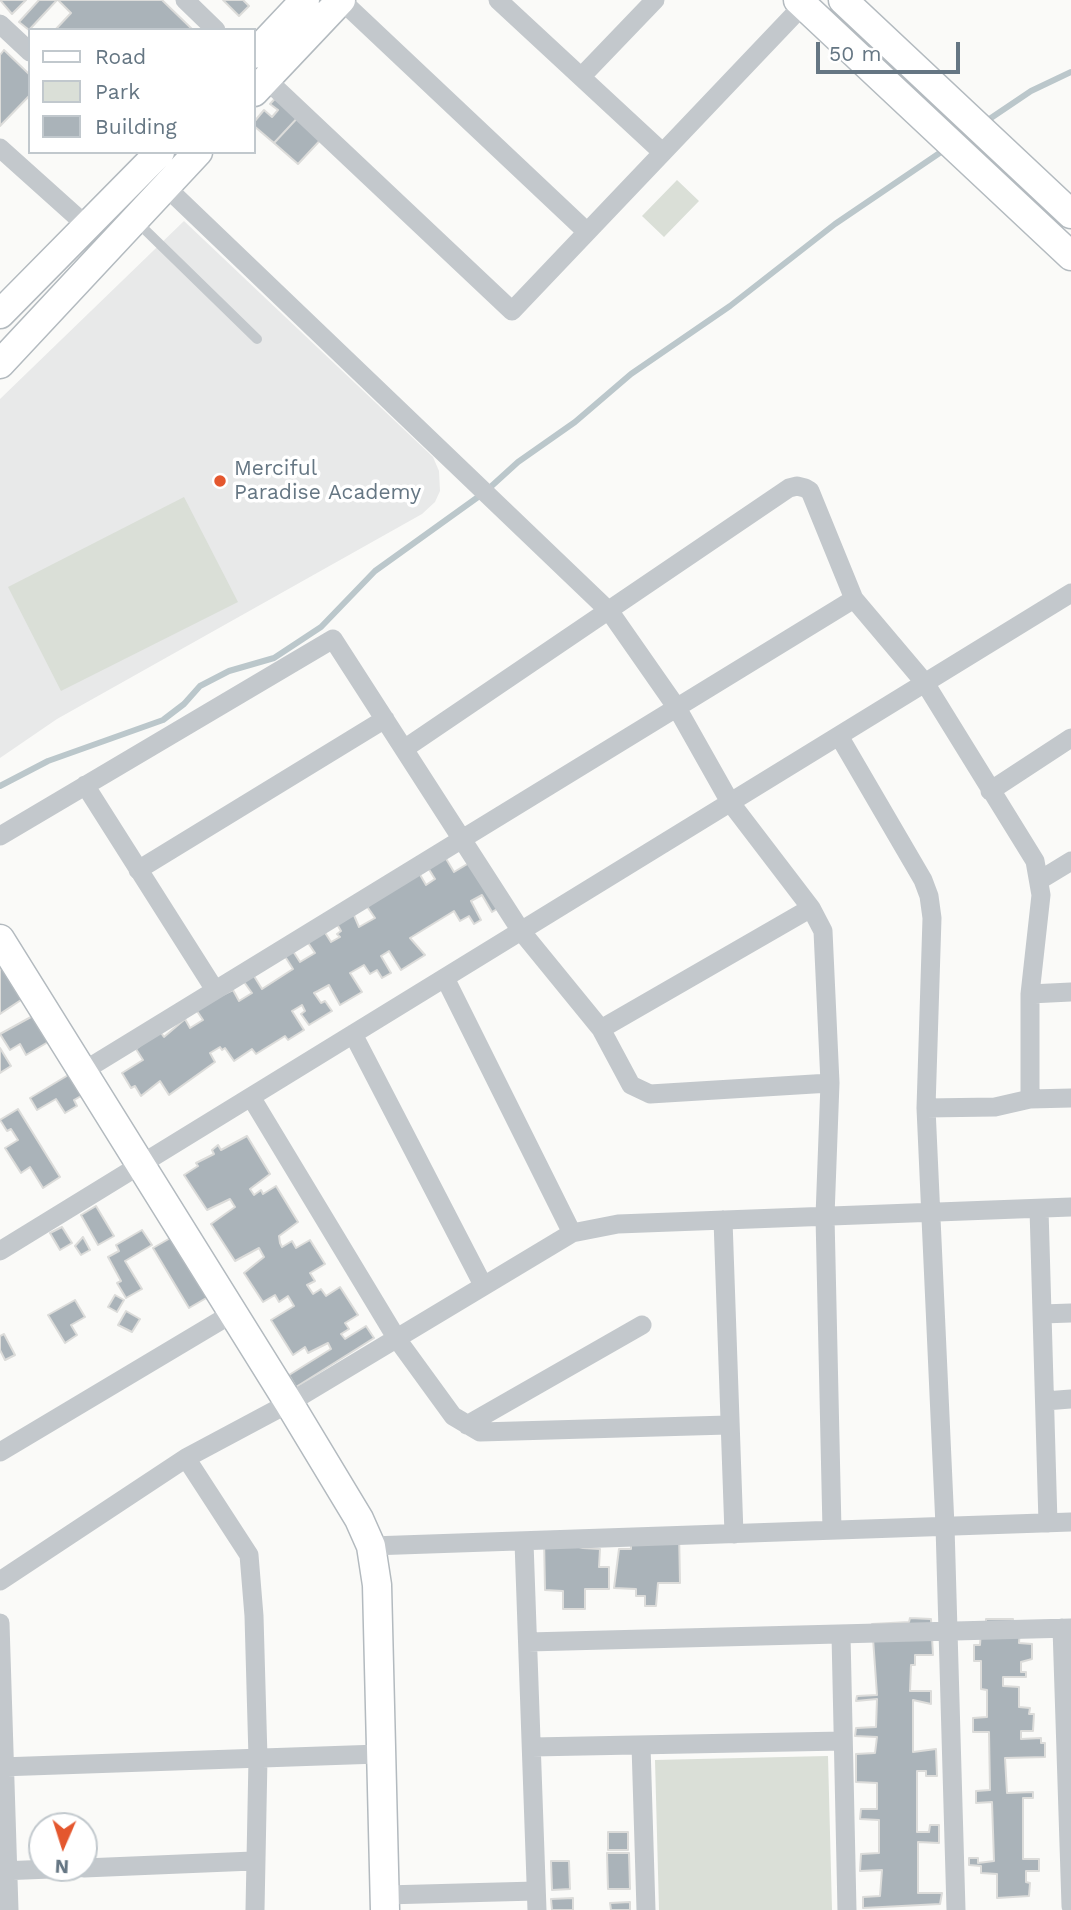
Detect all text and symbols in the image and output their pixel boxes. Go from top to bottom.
legend [28,28,256,154]
scale bar [819,28,962,72]
text: 50 m [829,41,881,66]
text: Road [95,44,146,69]
text: Park [95,79,140,104]
text: Building [95,114,177,139]
place label: Merciful Paradise Academy [234,456,421,506]
marker: Merciful Paradise Academy [212,473,228,489]
north arrow [28,1812,98,1882]
text: N [54,1855,70,1878]

